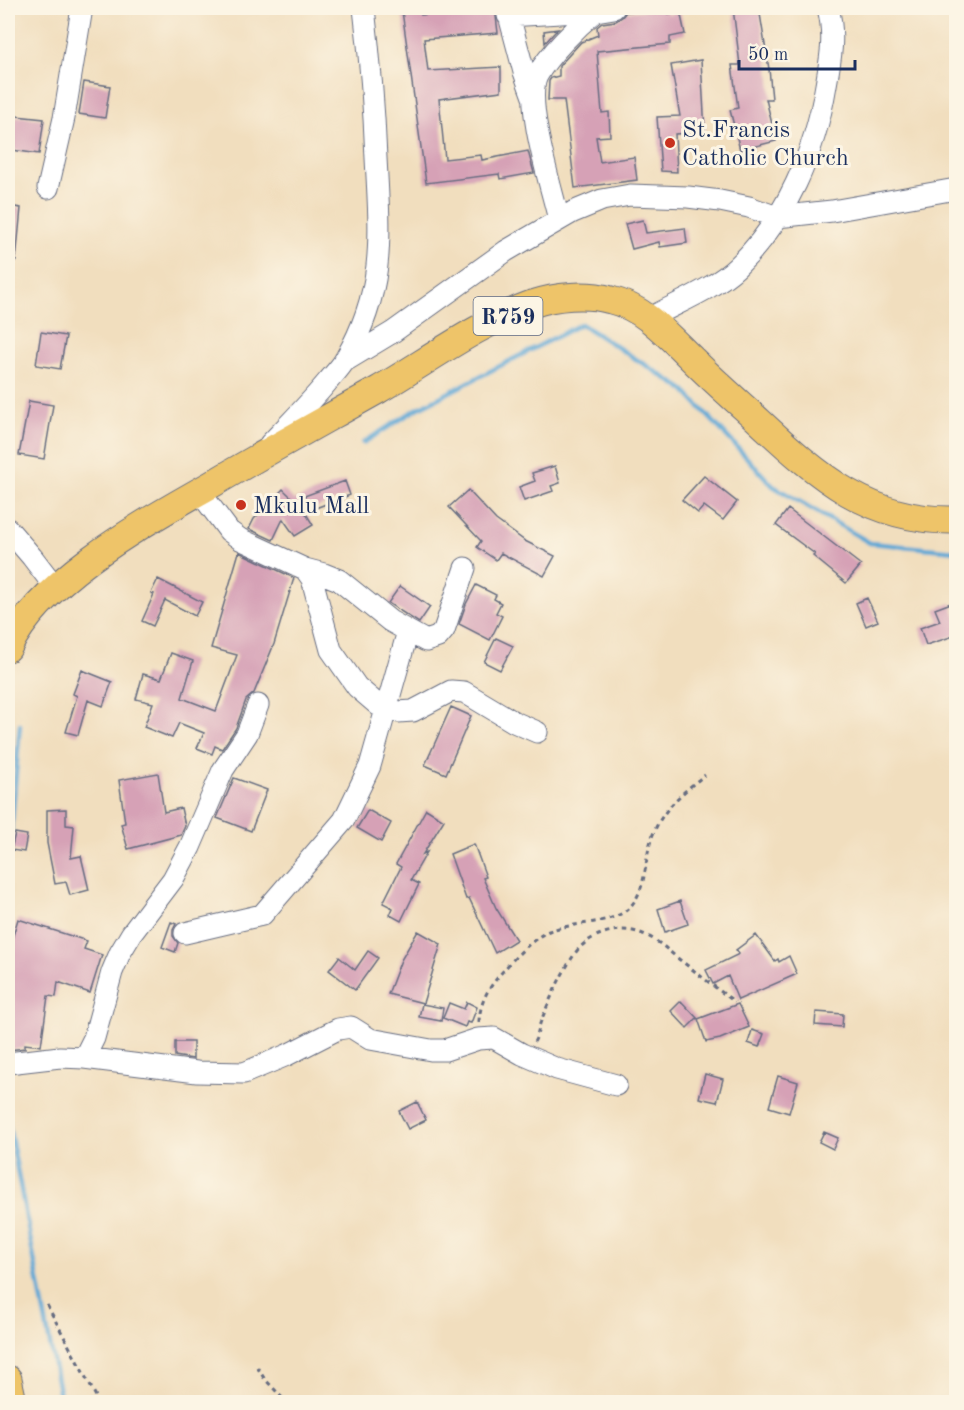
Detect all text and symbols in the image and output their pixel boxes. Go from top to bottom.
scale bar [739,33,854,71]
text: 50 m [748,46,788,64]
place label: St.Francis Catholic Church [682,119,849,171]
marker: St.Francis Catholic Church [663,136,677,150]
road number: R759 [474,297,542,335]
place label: Mkulu Mall [253,495,369,519]
marker: Mkulu Mall [234,498,248,512]

